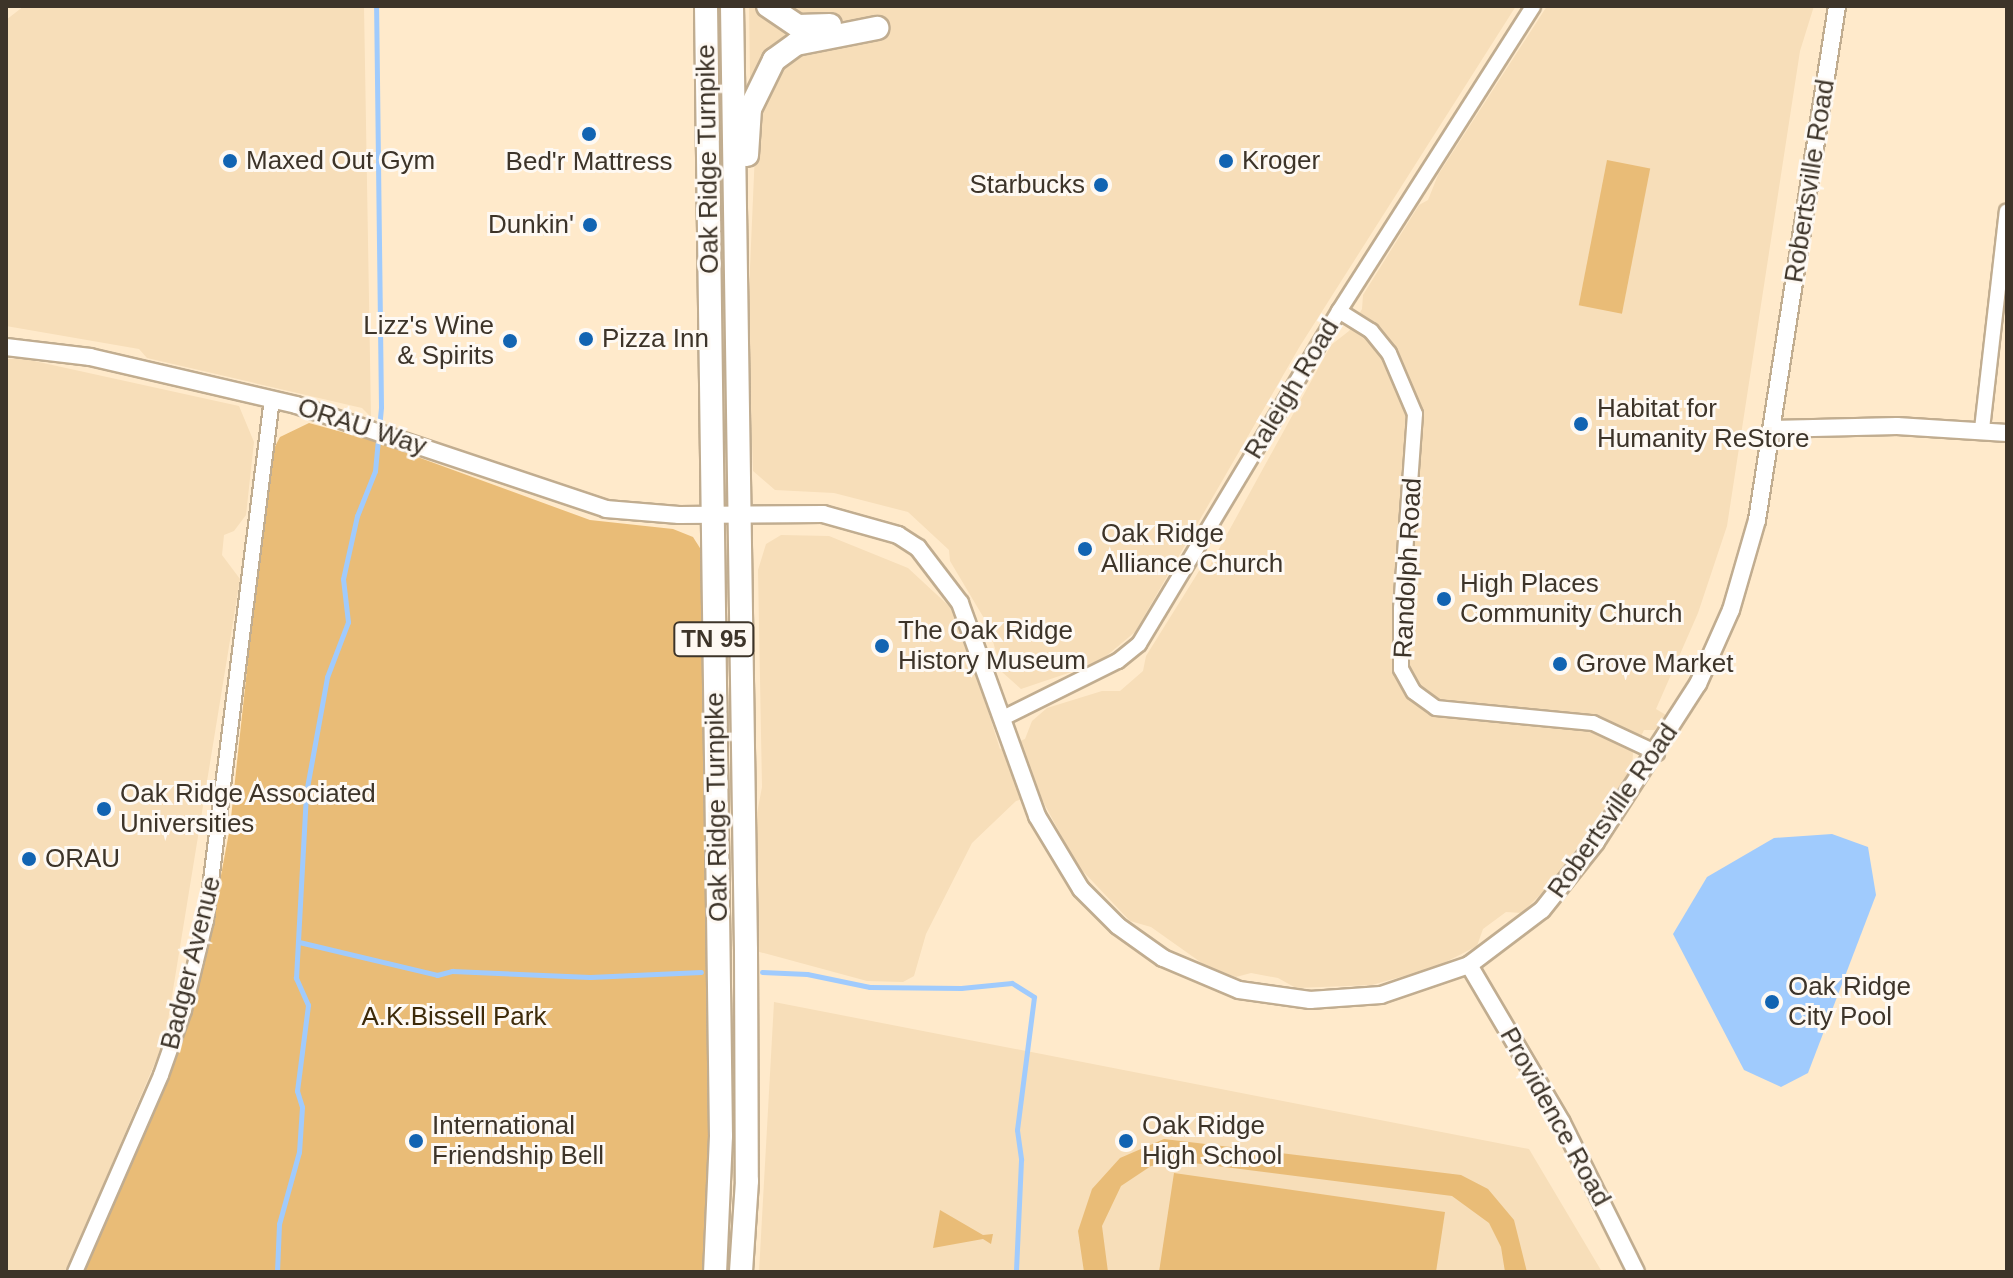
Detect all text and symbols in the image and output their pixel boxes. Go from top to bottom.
street label: Oak Ridge Turnpike [690,44,726,274]
street label: Robertsville Road [1779,77,1841,285]
marker: Bed'r Mattress [580,125,598,143]
place label: Maxed Out Gym [246,145,435,177]
place label: Kroger [1242,145,1320,177]
place label: Bed'r Mattress [506,146,672,178]
marker: Maxed Out Gym [221,152,239,170]
marker: Kroger [1217,152,1235,170]
place label: Starbucks [969,169,1085,201]
marker: Starbucks [1092,176,1110,194]
place label: Dunkin' [488,209,574,241]
marker: Dunkin' [581,216,599,234]
place label: Lizz's Wine & Spirits [363,310,494,372]
street label: Raleigh Road [1238,313,1346,465]
place label: Pizza Inn [602,323,709,355]
marker: Pizza Inn [577,330,595,348]
marker: Lizz's Wine & Spirits [501,332,519,350]
street label: ORAU Way [294,392,430,462]
place label: Habitat for Humanity ReStore [1597,393,1809,454]
marker: Habitat for Humanity ReStore [1572,415,1590,433]
street label: Randolph Road [1388,477,1428,659]
place label: Oak Ridge Alliance Church [1101,518,1283,580]
marker: Oak Ridge Alliance Church [1076,540,1094,558]
place label: High Places Community Church [1460,568,1683,630]
marker: High Places Community Church [1435,590,1453,608]
place label: The Oak Ridge History Museum [898,615,1086,676]
road number: TN 95 [672,619,756,659]
marker: The Oak Ridge History Museum [873,637,891,655]
place label: Grove Market [1576,648,1733,680]
marker: Grove Market [1551,655,1569,673]
street label: Oak Ridge Turnpike [699,692,735,922]
street label: Robertsville Road [1541,718,1685,904]
place label: Oak Ridge Associated Universities [120,778,377,840]
marker: Oak Ridge Associated Universities [95,800,113,818]
place label: ORAU [45,843,120,875]
marker: ORAU [20,850,38,868]
street label: Badger Avenue [154,872,228,1054]
place label: Oak Ridge City Pool [1788,971,1911,1032]
marker: Oak Ridge City Pool [1763,993,1781,1011]
park label: A.K.Bissell Park [362,1001,546,1033]
street label: Providence Road [1493,1022,1617,1212]
place label: International Friendship Bell [432,1110,604,1172]
place label: Oak Ridge High School [1142,1110,1282,1172]
marker: International Friendship Bell [407,1132,425,1150]
marker: Oak Ridge High School [1117,1132,1135,1150]

